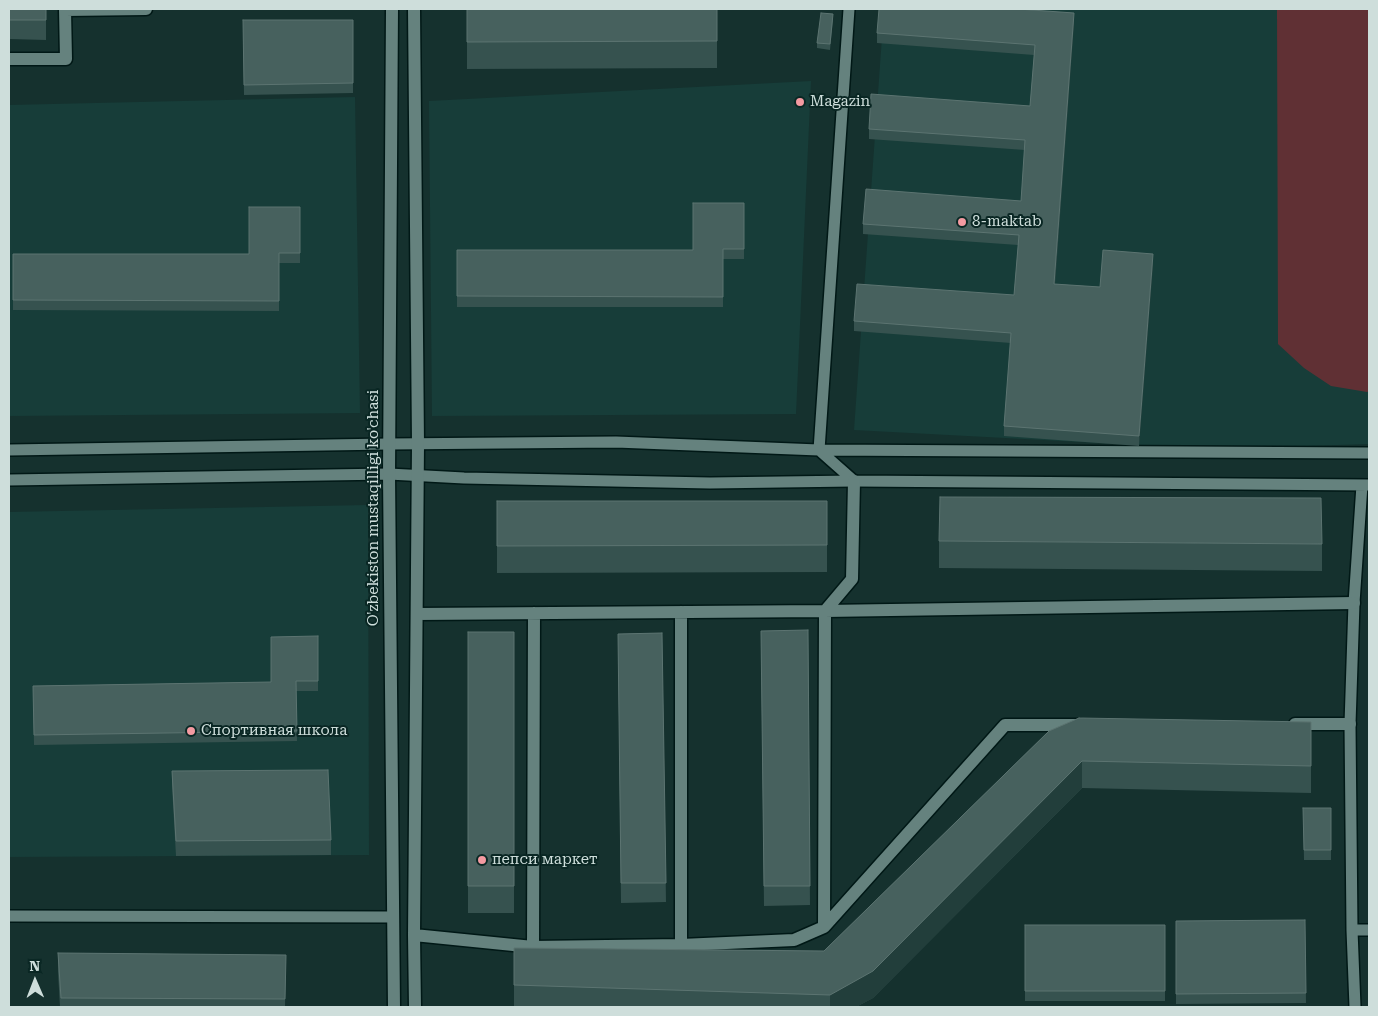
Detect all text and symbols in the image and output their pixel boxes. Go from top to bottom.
place label: Magazin [810,93,870,111]
marker: Magazin [794,96,806,108]
place label: 8-maktab [972,213,1042,231]
marker: 8-maktab [956,216,968,228]
street label: O'zbekiston mustaqilligi ko'chasi [365,390,383,626]
place label: Спортивная школа [201,722,347,740]
marker: Спортивная школа [185,725,197,737]
place label: пепси маркет [492,851,598,869]
marker: пепси маркет [476,854,488,866]
north arrow [10,956,60,1006]
text: N [29,958,40,974]

